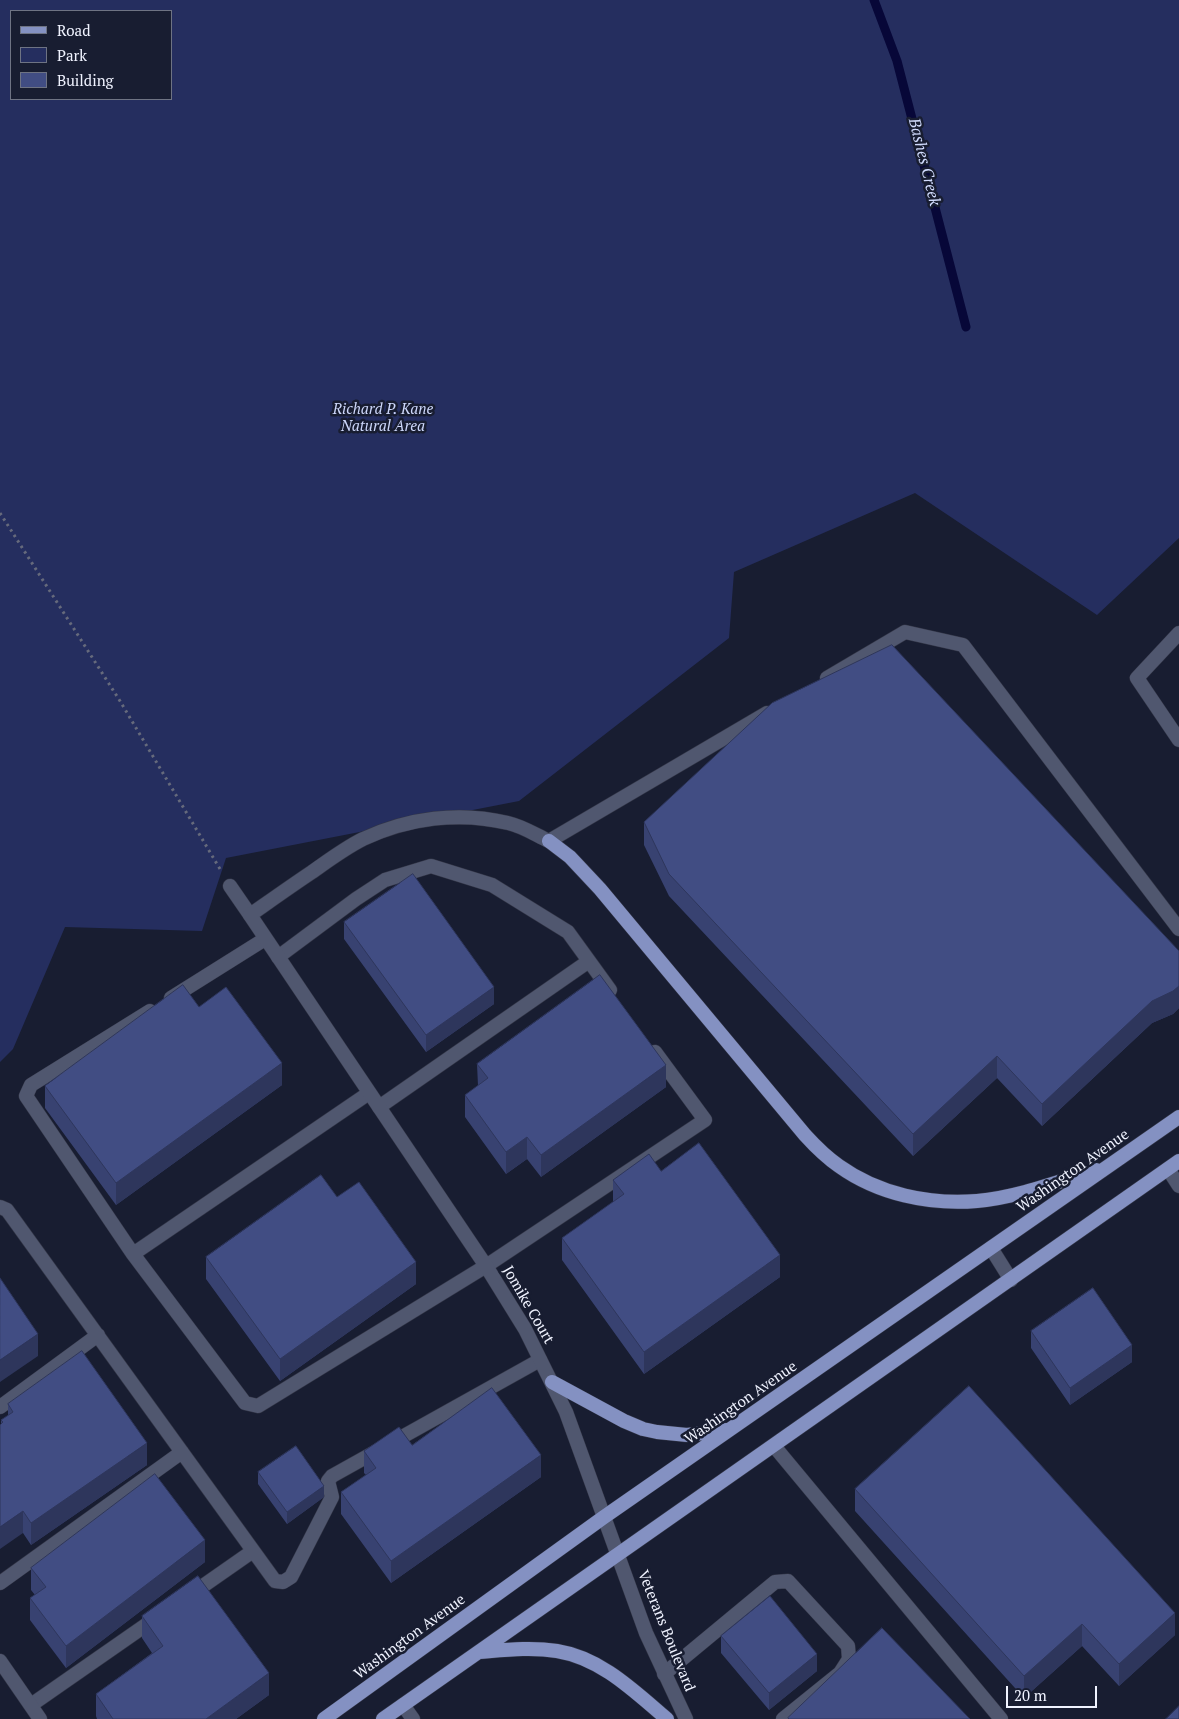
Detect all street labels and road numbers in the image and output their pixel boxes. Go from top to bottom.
street label: Washington Avenue [1013,1126,1133,1216]
street label: Jomike Court [498,1263,558,1347]
street label: Washington Avenue [681,1358,801,1448]
street label: Veterans Boulevard [633,1568,699,1694]
street label: Washington Avenue [351,1591,469,1683]

